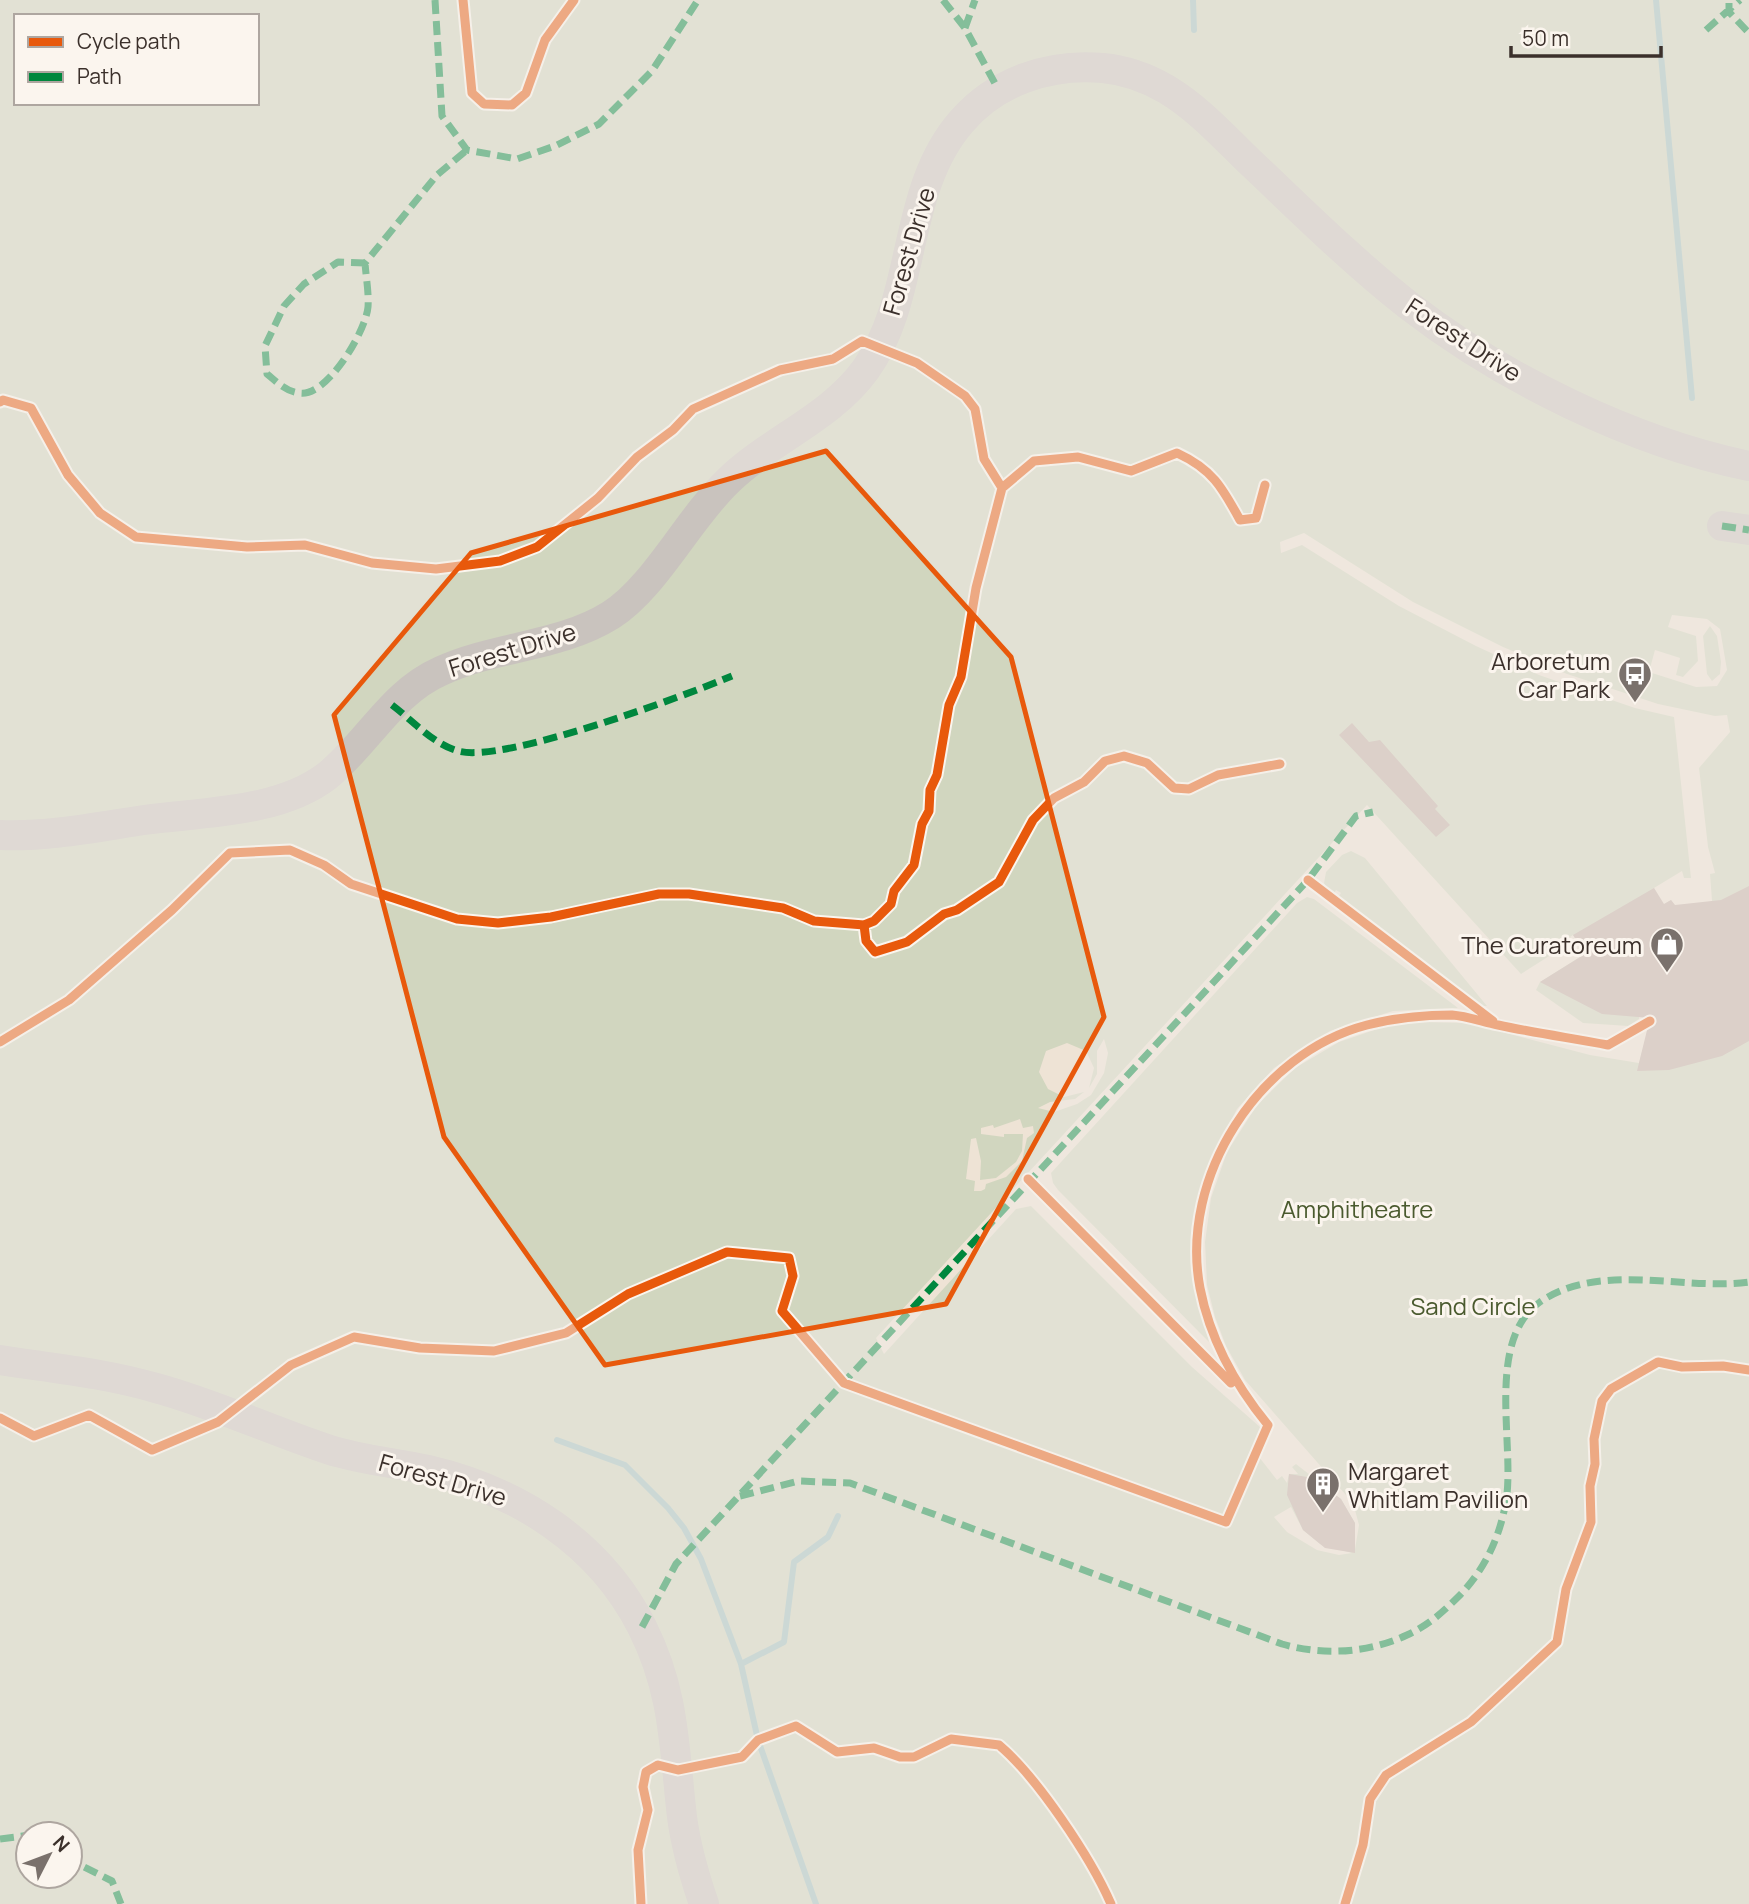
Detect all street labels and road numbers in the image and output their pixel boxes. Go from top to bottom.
street label: Forest Drive [874,183,942,319]
street label: Forest Drive [1400,289,1528,389]
street label: Forest Drive [444,614,580,684]
street label: Forest Drive [375,1445,511,1513]

